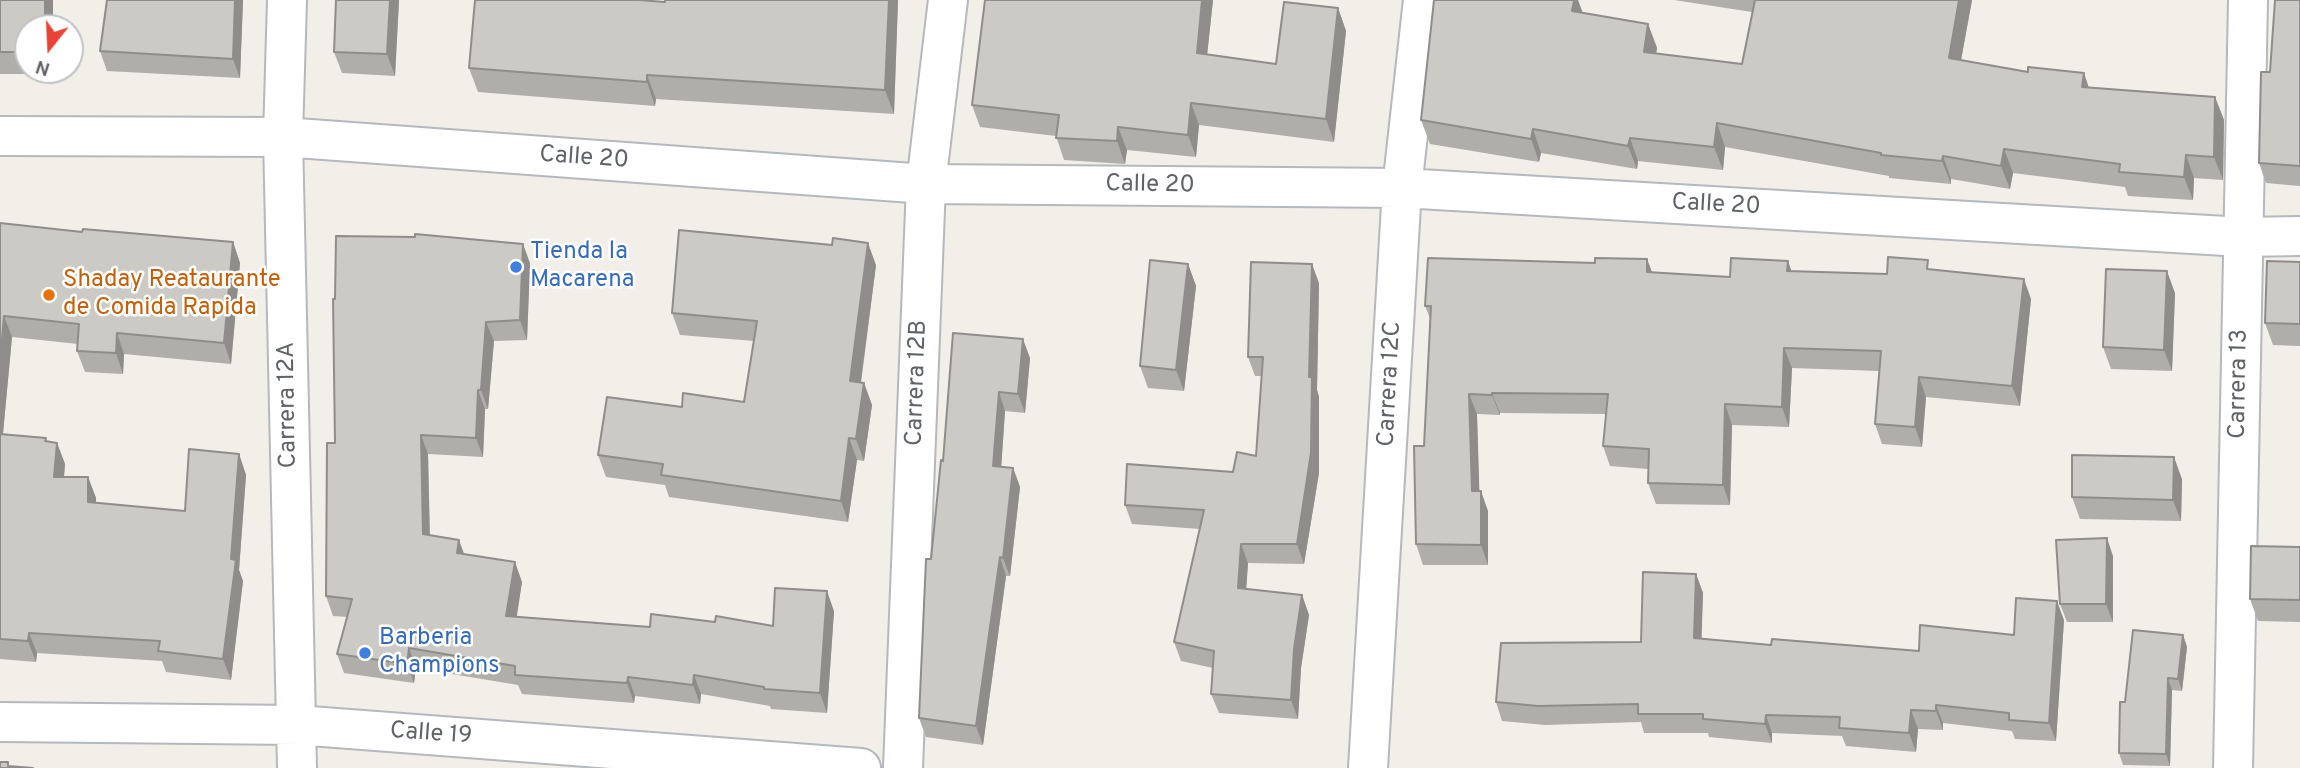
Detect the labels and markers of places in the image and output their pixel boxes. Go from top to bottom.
place label: Tienda la Macarena [530,239,634,295]
marker: Tienda la Macarena [508,259,524,275]
place label: Shaday Reataurante de Comida Rapida [63,267,281,323]
marker: Shaday Reataurante de Comida Rapida [41,287,57,303]
place label: Barberia Champions [379,625,499,681]
marker: Barberia Champions [357,645,373,661]

